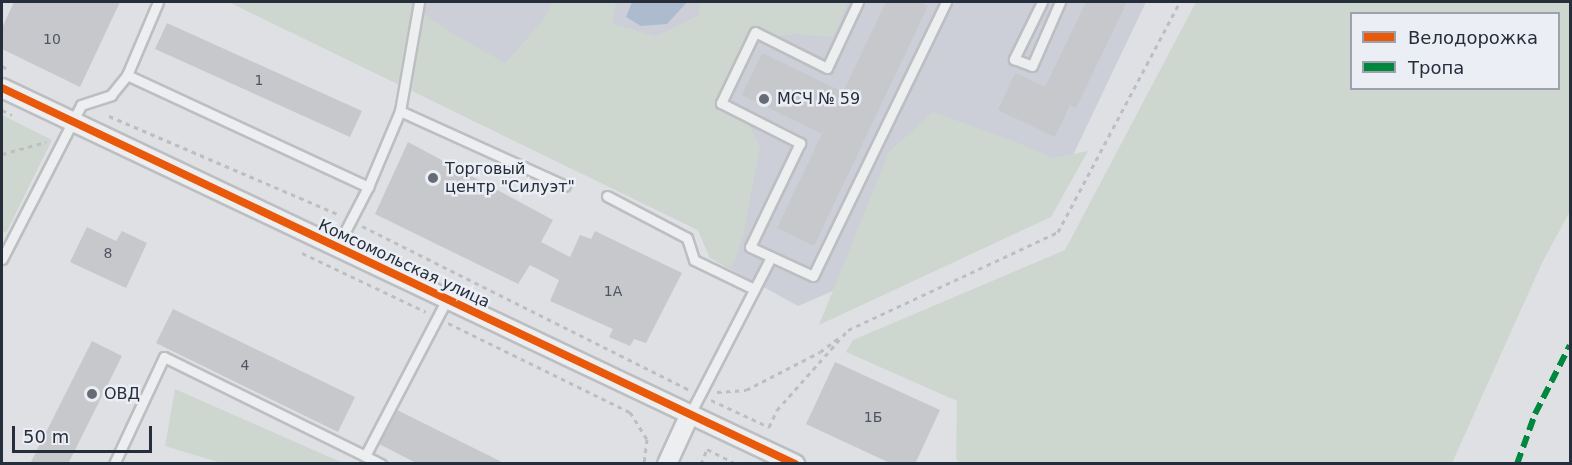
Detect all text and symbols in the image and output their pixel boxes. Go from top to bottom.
legend [1350,12,1560,90]
text: Велодорожка [1408,27,1538,48]
house number: 10 [43,31,61,47]
text: Тропа [1408,57,1464,78]
house number: 1 [255,72,263,88]
place label: МСЧ № 59 [777,89,860,109]
marker: МСЧ № 59 [755,90,773,108]
place label: Торговый центр "Силуэт" [445,159,575,197]
marker: Торговый центр "Силуэт" [426,171,440,185]
street label: Комсомольская улица [315,216,493,312]
house number: 8 [104,245,112,261]
house number: 1А [604,283,622,299]
house number: 4 [241,357,249,373]
place label: ОВД [104,384,140,404]
marker: ОВД [85,387,99,401]
house number: 1Б [864,409,882,425]
scale bar [15,414,154,452]
text: 50 m [23,426,69,447]

